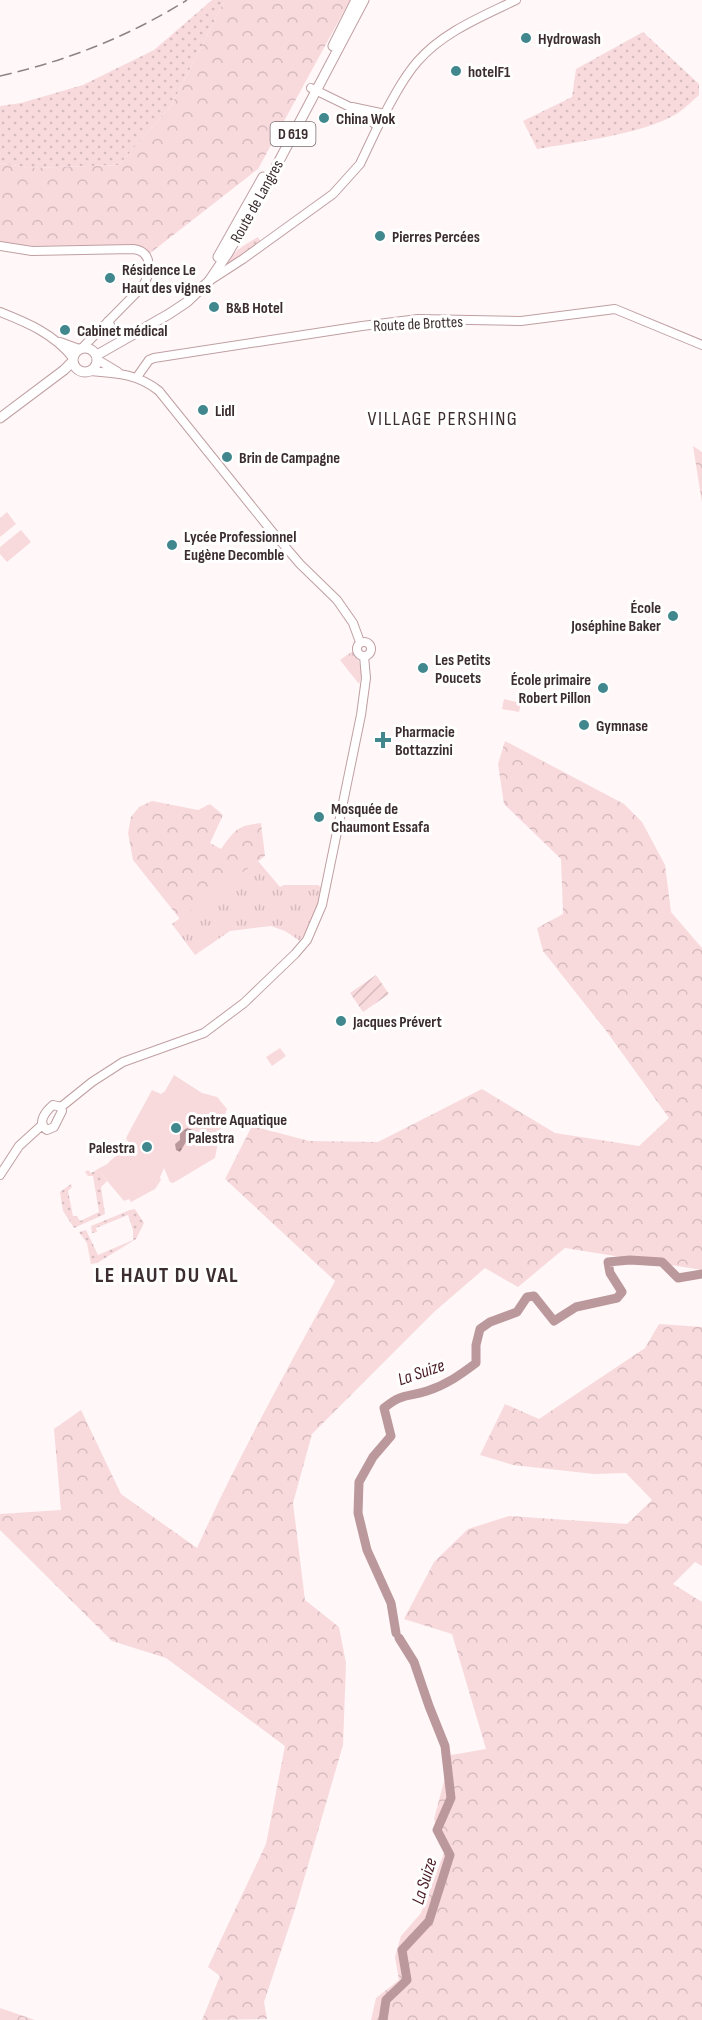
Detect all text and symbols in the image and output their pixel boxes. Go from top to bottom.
place label: Hydrowash [538,30,601,49]
marker: Hydrowash [519,31,533,45]
place label: hotelF1 [468,63,511,82]
marker: hotelF1 [449,64,463,78]
place label: China Wok [336,110,396,129]
marker: China Wok [317,111,331,125]
road number: D 619 [270,122,316,146]
street label: Route de Langres [227,157,288,246]
place label: Pierres Percées [392,228,480,247]
marker: Pierres Percées [373,229,387,243]
place label: Résidence Le Haut des vignes [122,261,211,298]
marker: Résidence Le Haut des vignes [103,271,117,285]
place label: B&B Hotel [226,299,283,318]
marker: B&B Hotel [207,300,221,314]
street label: Route de Brottes [373,313,464,336]
place label: Cabinet médical [77,322,168,341]
marker: Cabinet médical [58,323,72,337]
place label: Lidl [215,402,235,421]
marker: Lidl [196,403,210,417]
district label: VILLAGE PERSHING [368,407,518,431]
place label: Brin de Campagne [239,449,340,468]
marker: Brin de Campagne [220,450,234,464]
place label: Lycée Professionnel Eugène Decomble [184,528,296,565]
marker: Lycée Professionnel Eugène Decomble [165,538,179,552]
place label: École Joséphine Baker [570,599,661,636]
marker: École Joséphine Baker [666,609,680,623]
place label: Les Petits Poucets [435,651,491,688]
marker: Les Petits Poucets [416,661,430,675]
place label: École primaire Robert Pillon [511,671,591,708]
marker: École primaire Robert Pillon [596,681,610,695]
place label: Gymnase [596,717,648,736]
marker: Gymnase [577,718,591,732]
place label: Pharmacie Bottazzini [395,723,455,760]
marker: Pharmacie Bottazzini [376,733,390,747]
place label: Mosquée de Chaumont Essafa [331,800,429,837]
marker: Mosquée de Chaumont Essafa [312,810,326,824]
place label: Jacques Prévert [352,1013,442,1032]
marker: Jacques Prévert [334,1014,348,1028]
place label: Centre Aquatique Palestra [188,1111,287,1148]
marker: Centre Aquatique Palestra [169,1121,183,1135]
place label: Palestra [89,1139,135,1158]
marker: Palestra [140,1140,154,1154]
district label: LE HAUT DU VAL [95,1262,239,1289]
water label: La Suize [395,1355,447,1390]
water label: La Suize [407,1855,442,1907]

